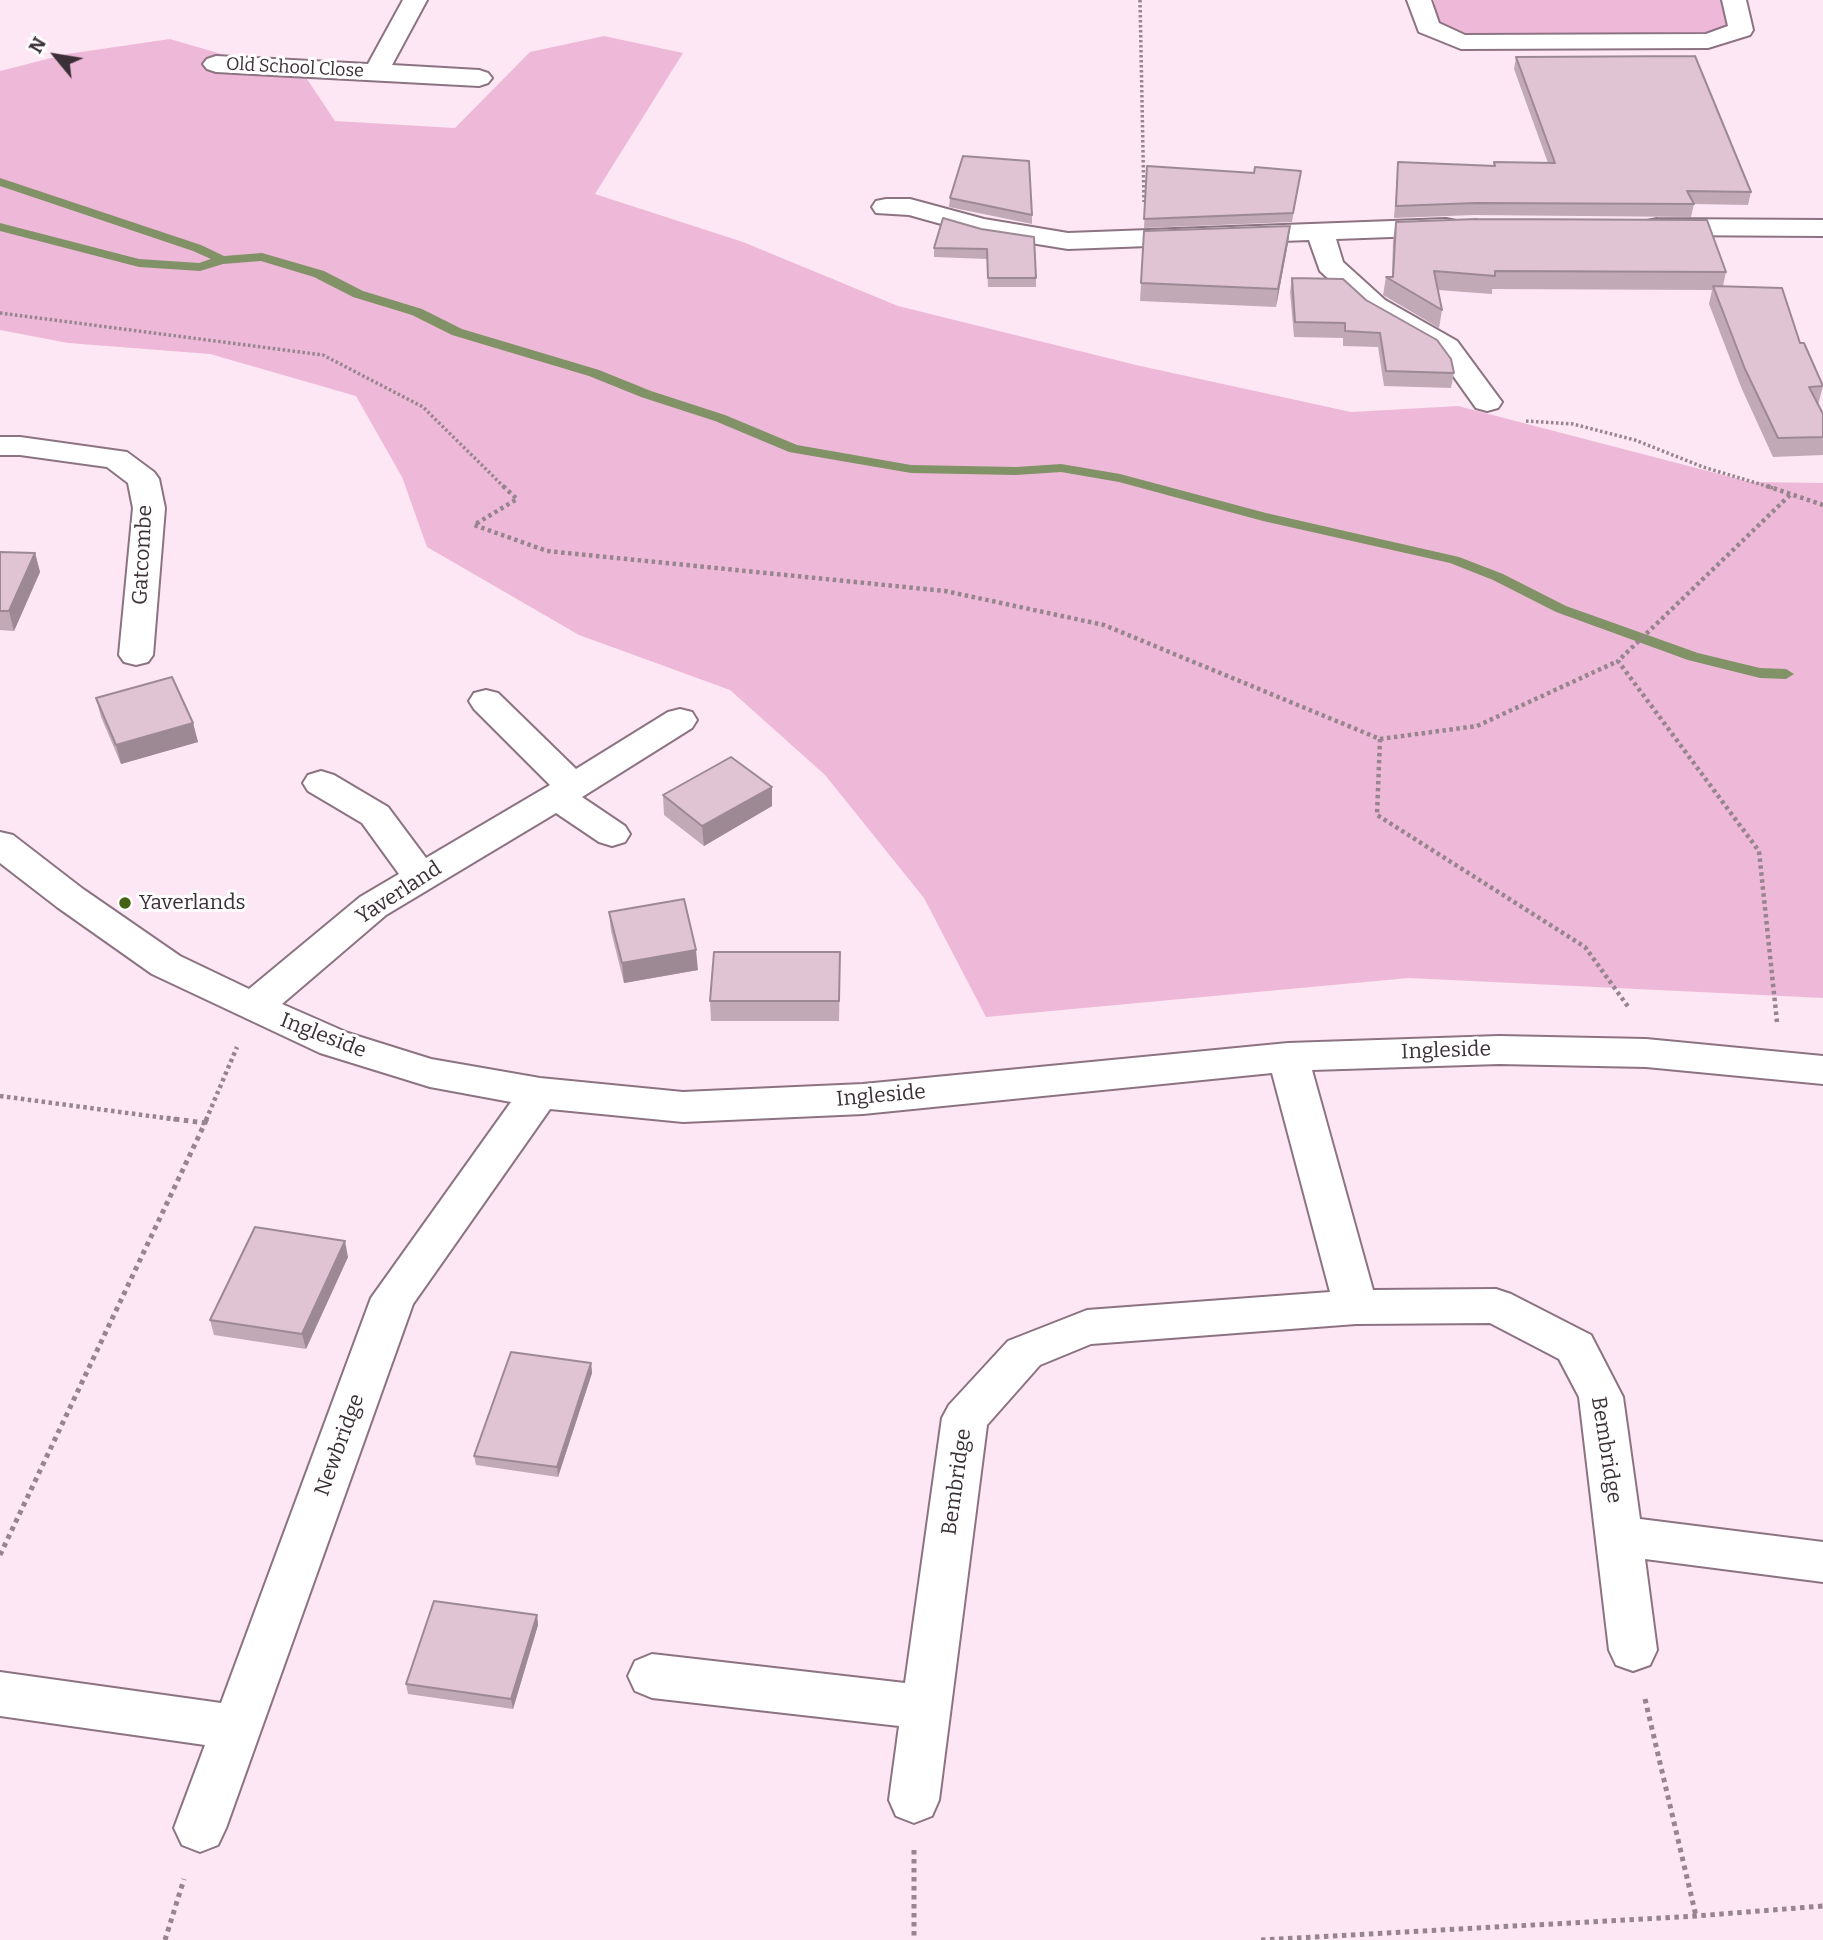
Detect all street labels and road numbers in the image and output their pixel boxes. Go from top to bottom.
street label: Old School Close [226,54,364,82]
street label: Gatcombe [128,504,158,606]
street label: Yaverland [352,856,446,930]
street label: Ingleside [277,1008,369,1064]
street label: Ingleside [1401,1037,1491,1065]
street label: Ingleside [835,1080,927,1112]
street label: Newbridge [310,1391,370,1499]
street label: Bembridge [1585,1395,1627,1505]
street label: Bembridge [937,1427,977,1537]

